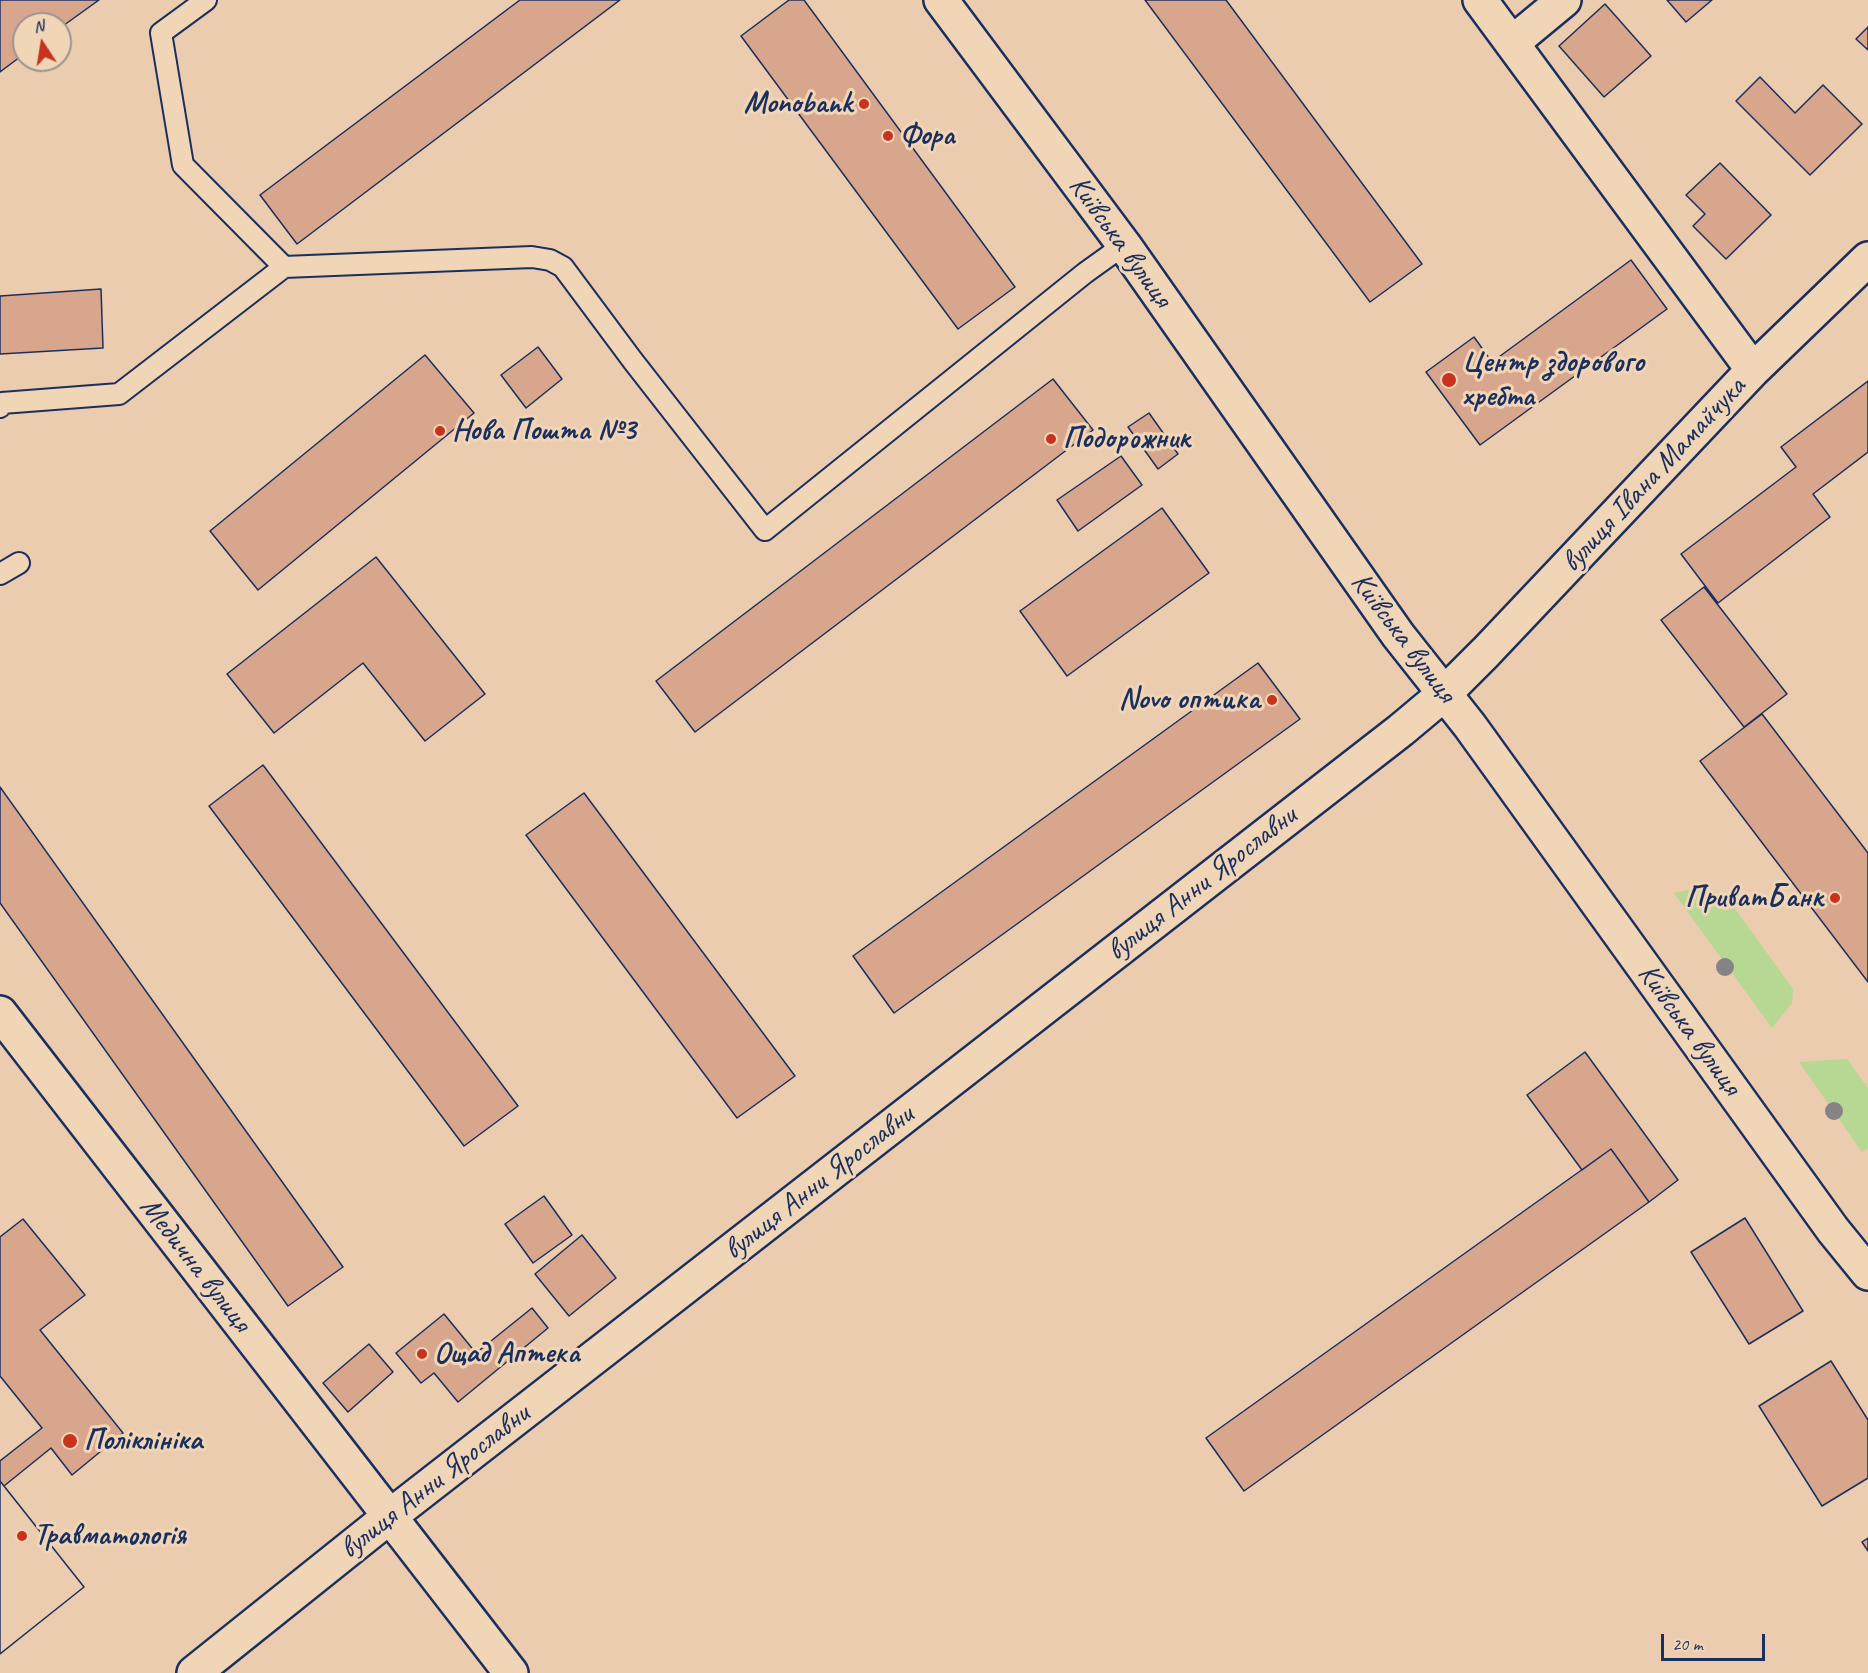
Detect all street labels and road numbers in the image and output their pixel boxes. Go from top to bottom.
street label: Київська вулиця [1060,169,1180,315]
street label: вулиця Івана Мамайчука [1554,370,1754,580]
street label: Київська вулиця [1342,566,1464,710]
street label: вулиця Анни Ярославни [1100,799,1304,969]
street label: Київська вулиця [1629,957,1749,1103]
street label: вулиця Анни Ярославни [717,1098,921,1268]
street label: Медична вулиця [131,1190,259,1340]
street label: вулиця Анни Ярославни [333,1397,537,1567]

